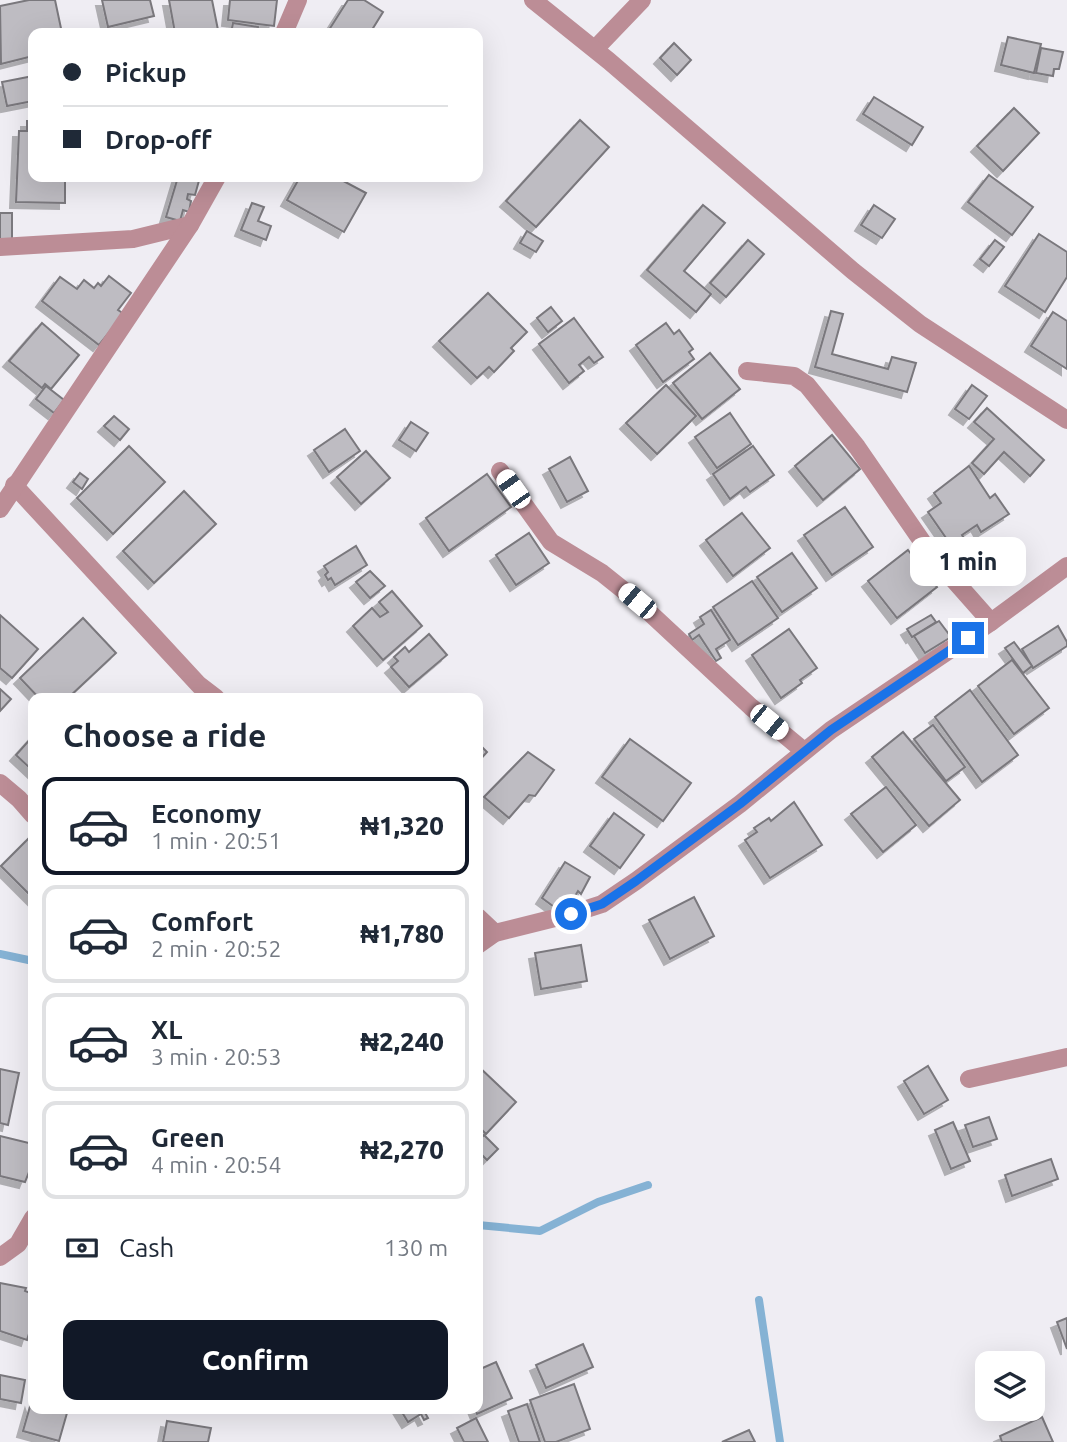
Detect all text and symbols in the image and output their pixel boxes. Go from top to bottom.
text: Pickup [105,58,187,87]
text: Drop-off [105,125,212,154]
car [493,466,534,512]
callout: 1 min [910,536,1026,586]
text: 1 min [939,549,997,574]
car [615,579,660,623]
route end [952,622,984,654]
car [747,701,792,743]
text: Choose a ride [63,717,266,753]
icon: car [67,795,130,858]
text: Economy [151,799,261,828]
text: ₦1,320 [360,811,444,840]
text: 1 min · 20:51 [151,828,282,853]
route start [555,898,587,930]
icon: car [67,903,130,966]
text: Comfort [151,907,254,936]
text: ₦1,780 [360,919,444,948]
text: 2 min · 20:52 [151,936,282,961]
icon: car [67,1011,130,1074]
text: XL [151,1015,182,1044]
text: ₦2,240 [360,1027,444,1056]
text: 3 min · 20:53 [151,1044,282,1069]
icon: car [67,1119,130,1182]
text: Green [151,1123,225,1152]
text: ₦2,270 [360,1135,444,1164]
text: 4 min · 20:54 [151,1152,282,1177]
icon: cash [63,1229,101,1267]
text: Cash [119,1233,174,1262]
text: 130 m [384,1235,448,1260]
button: Confirm [63,1320,448,1400]
map controls [975,1351,1045,1421]
button: layers [975,1351,1045,1421]

